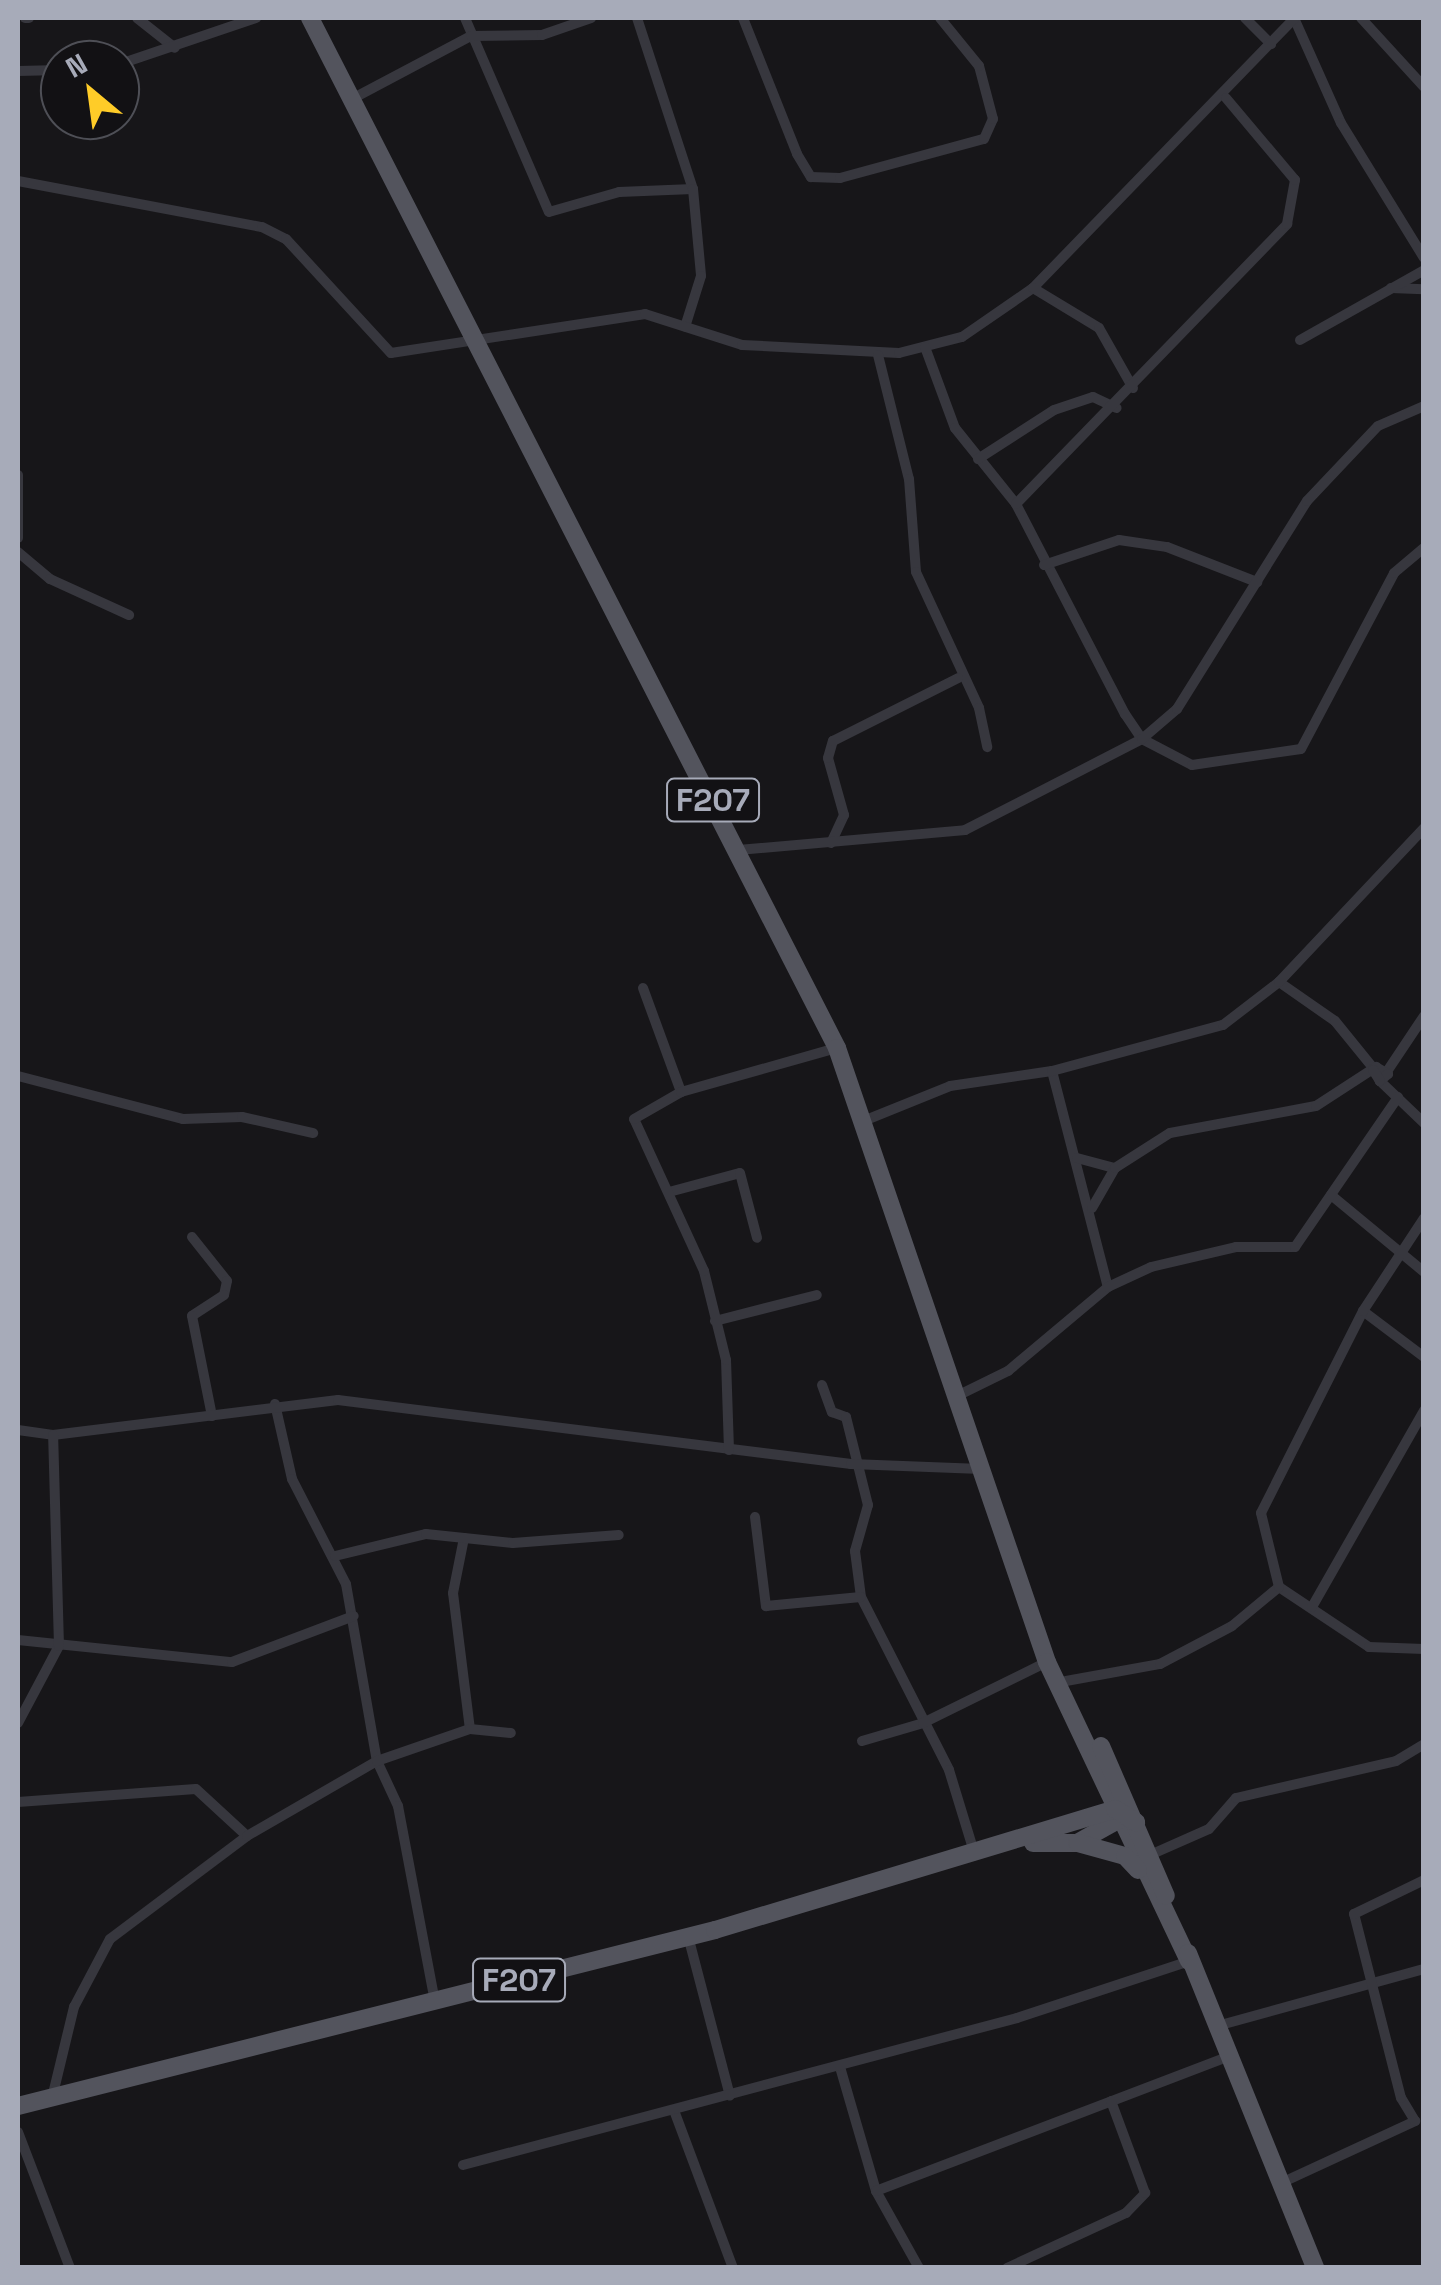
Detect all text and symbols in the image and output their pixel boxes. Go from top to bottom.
north arrow [40,40,140,140]
text: N [59,45,93,86]
road number: F207 [666,773,760,827]
road number: F207 [472,1953,566,2007]

